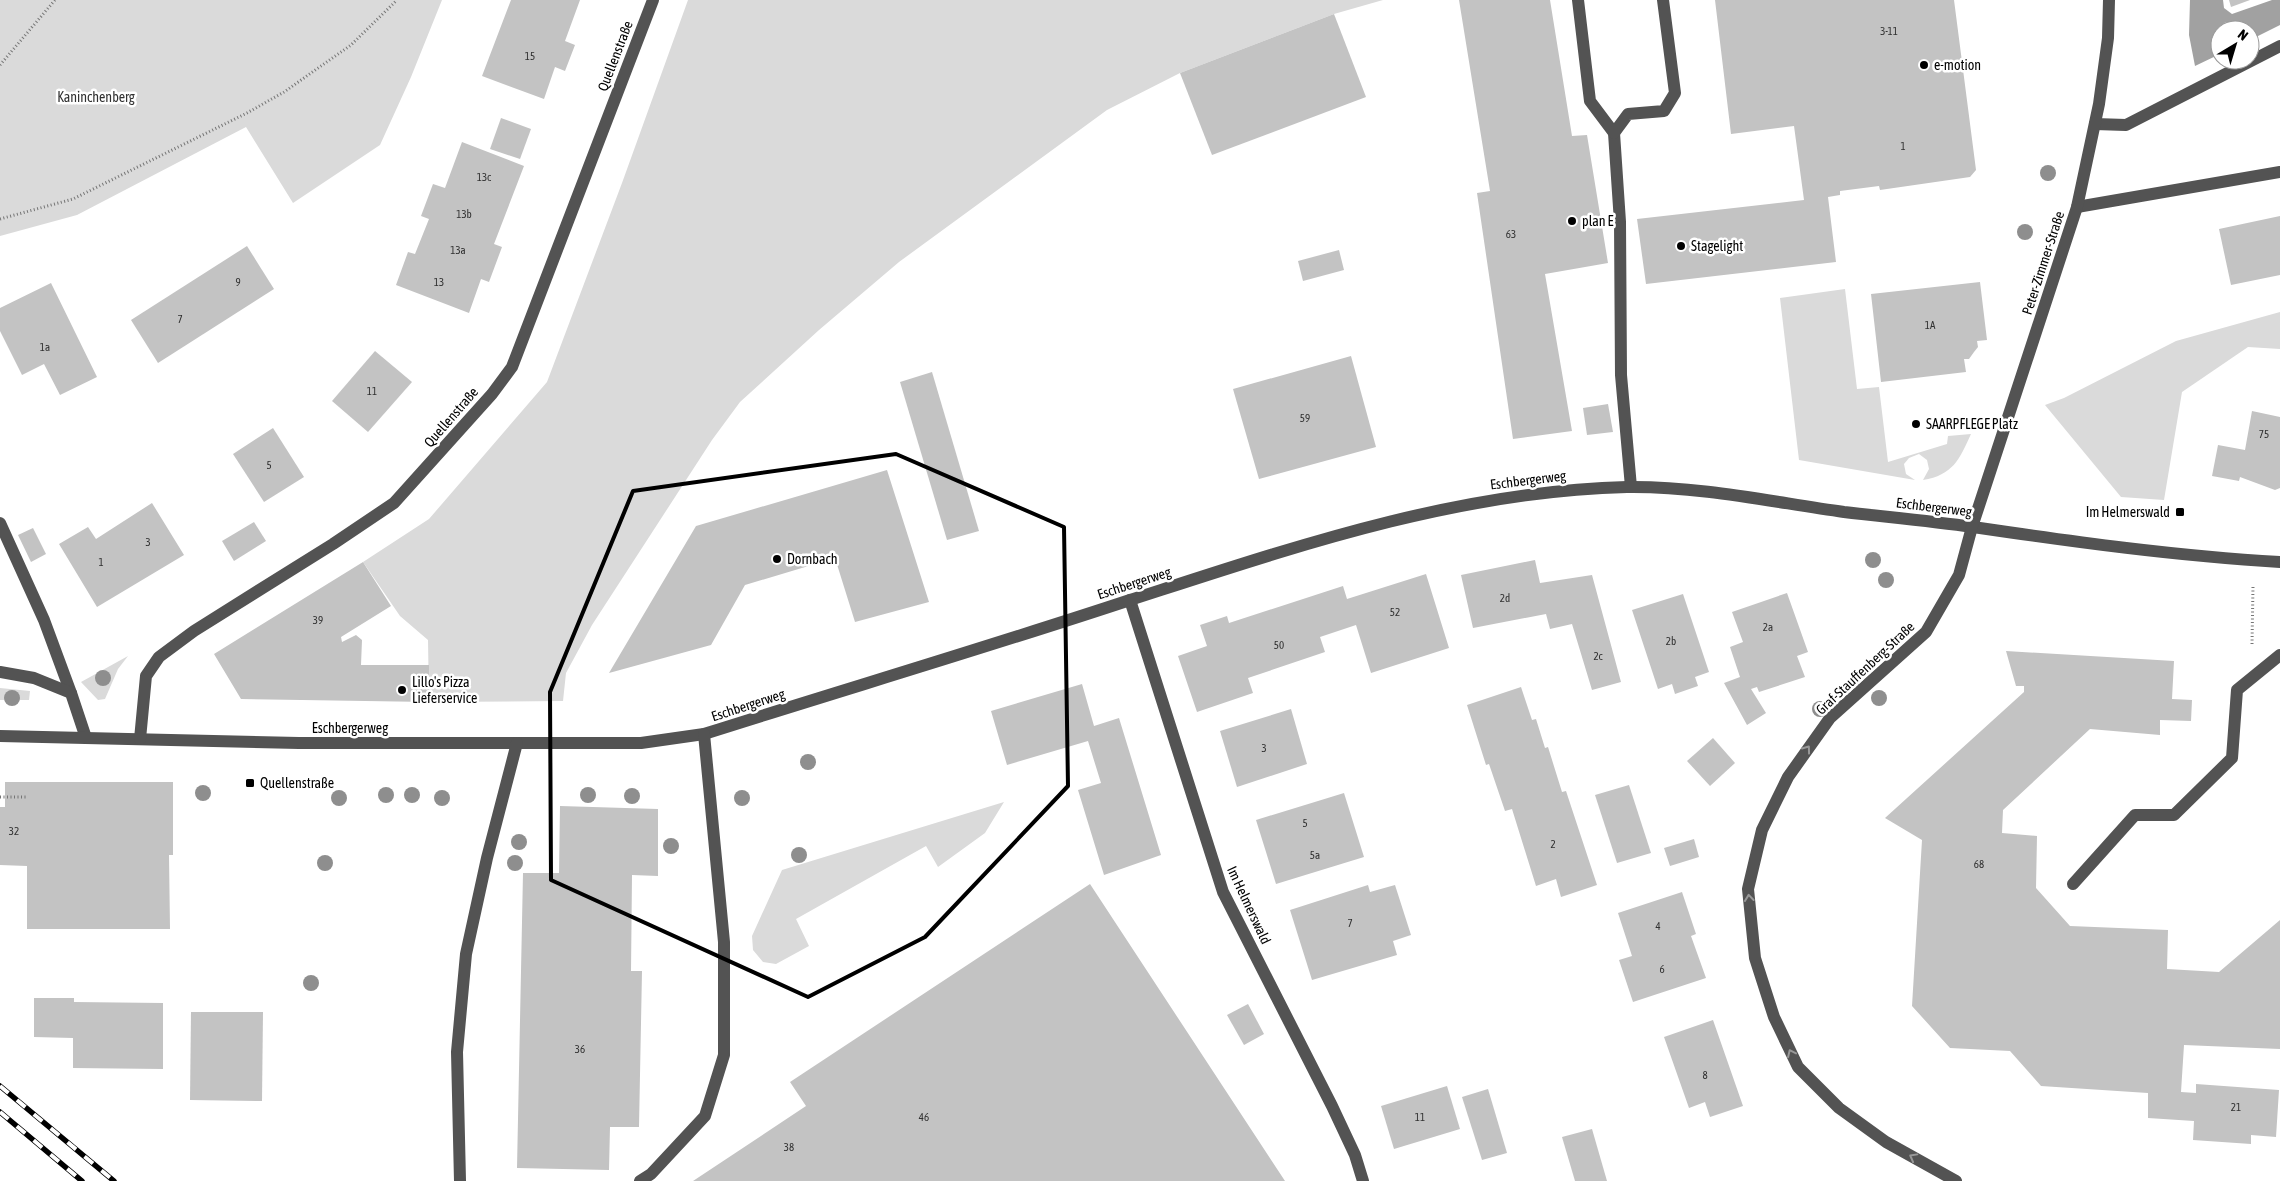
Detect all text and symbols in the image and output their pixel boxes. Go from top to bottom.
street label: Quellenstraße [594,19,636,93]
north arrow [2210,20,2260,70]
house number: 3-11 [1880,25,1898,37]
text: N [2235,26,2251,44]
house number: 15 [525,50,535,62]
place label: e-motion [1934,57,1981,73]
marker: e-motion [1918,59,1930,71]
park label: Kaninchenberg [57,89,135,105]
house number: 1 [1900,140,1906,152]
house number: 13c [477,171,492,183]
house number: 13b [456,208,472,220]
street label: Peter-Zimmer-Straße [2019,209,2067,317]
place label: plan E [1582,213,1614,229]
marker: plan E [1566,215,1578,227]
house number: 63 [1506,228,1516,240]
place label: Stagelight [1691,238,1743,254]
marker: Stagelight [1675,240,1687,252]
house number: 13a [450,244,466,256]
house number: 9 [235,276,241,288]
house number: 13 [434,276,444,288]
house number: 7 [177,313,183,325]
house number: 1A [1925,319,1936,331]
house number: 1a [40,341,50,353]
street label: Quellenstraße [421,384,481,450]
house number: 11 [367,385,377,397]
house number: 59 [1300,412,1310,424]
place label: SAARPFLEGE Platz [1926,416,2018,432]
marker: SAARPFLEGE Platz [1910,418,1922,430]
house number: 75 [2259,428,2269,440]
house number: 5 [266,459,272,471]
street label: Eschbergerweg [1489,467,1567,493]
street label: Eschbergerweg [1895,494,1973,520]
place label: Im Helmerswald [2086,504,2170,520]
marker: Im Helmerswald [2174,506,2186,518]
house number: 3 [145,536,151,548]
place label: Dornbach [787,551,837,567]
marker: Dornbach [771,553,783,565]
house number: 1 [98,556,104,568]
street label: Eschbergerweg [1095,564,1173,602]
house number: 2d [1500,592,1510,604]
house number: 52 [1390,606,1400,618]
house number: 39 [313,614,323,626]
street label: Graf-Stauffenberg-Straße [1813,618,1917,718]
house number: 2a [1763,621,1773,633]
house number: 2b [1666,635,1676,647]
house number: 50 [1274,639,1284,651]
house number: 2c [1593,650,1604,662]
place label: Lillo's Pizza Lieferservice [412,674,477,706]
marker: Lillo's Pizza Lieferservice [396,684,408,696]
street label: Eschbergerweg [709,686,787,724]
street label: Eschbergerweg [312,720,388,736]
house number: 3 [1261,742,1267,754]
one-way arrow [1801,746,1811,755]
place label: Quellenstraße [260,775,334,791]
marker: Quellenstraße [244,777,256,789]
house number: 5 [1302,817,1308,829]
house number: 32 [9,825,19,837]
house number: 2 [1550,838,1556,850]
house number: 5a [1310,849,1320,861]
house number: 68 [1974,858,1984,870]
street label: Im Helmerswald [1224,863,1274,947]
one-way arrow [1744,893,1755,901]
house number: 7 [1347,917,1353,929]
house number: 4 [1655,920,1661,932]
house number: 6 [1659,963,1665,975]
house number: 36 [575,1043,585,1055]
one-way arrow [1787,1049,1798,1058]
house number: 8 [1702,1069,1708,1081]
house number: 21 [2231,1101,2241,1113]
house number: 46 [919,1111,929,1123]
house number: 11 [1415,1111,1425,1123]
house number: 38 [784,1141,794,1153]
one-way arrow [1910,1153,1919,1163]

